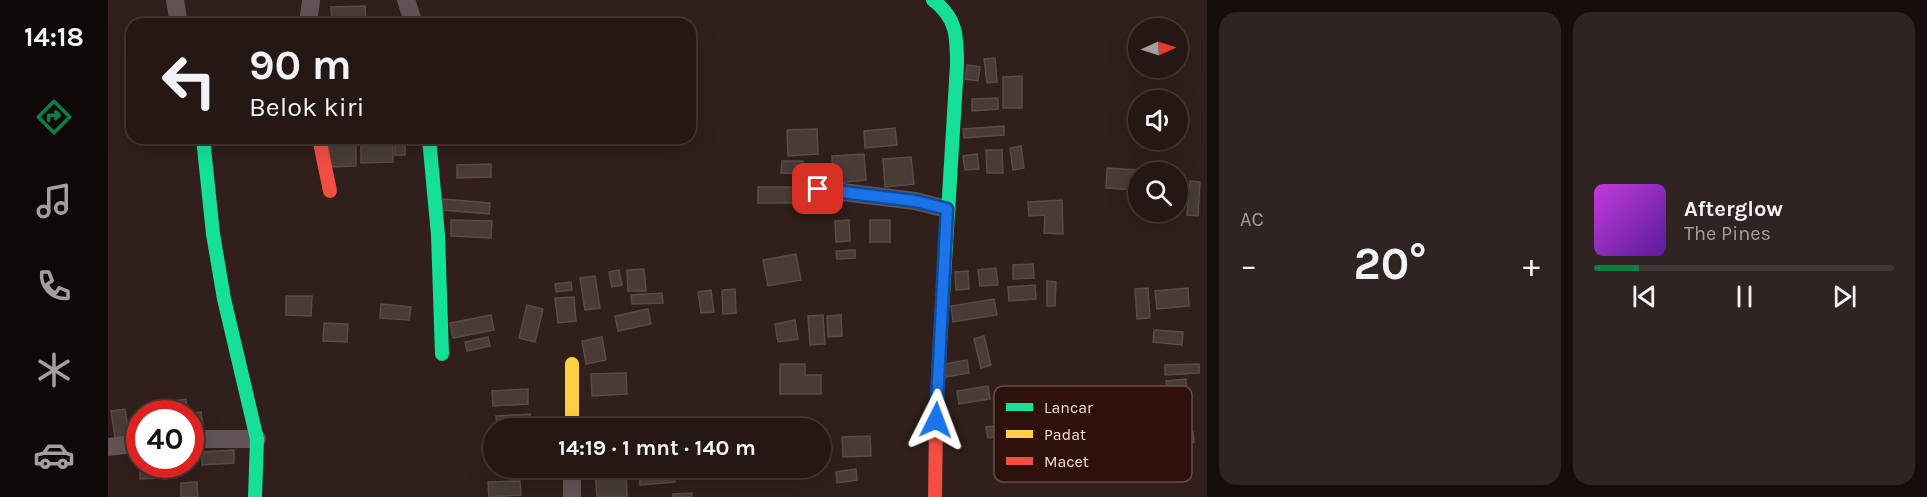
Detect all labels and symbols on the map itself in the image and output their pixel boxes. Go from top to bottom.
north arrow [1128,18,1188,78]
pin [792,163,843,214]
legend [994,386,1192,482]
position arrow [904,388,968,452]
text: Lancar [1044,398,1093,417]
speed limit sign: 40 [126,400,204,478]
text: Padat [1044,425,1086,444]
text: Macet [1044,452,1089,471]

